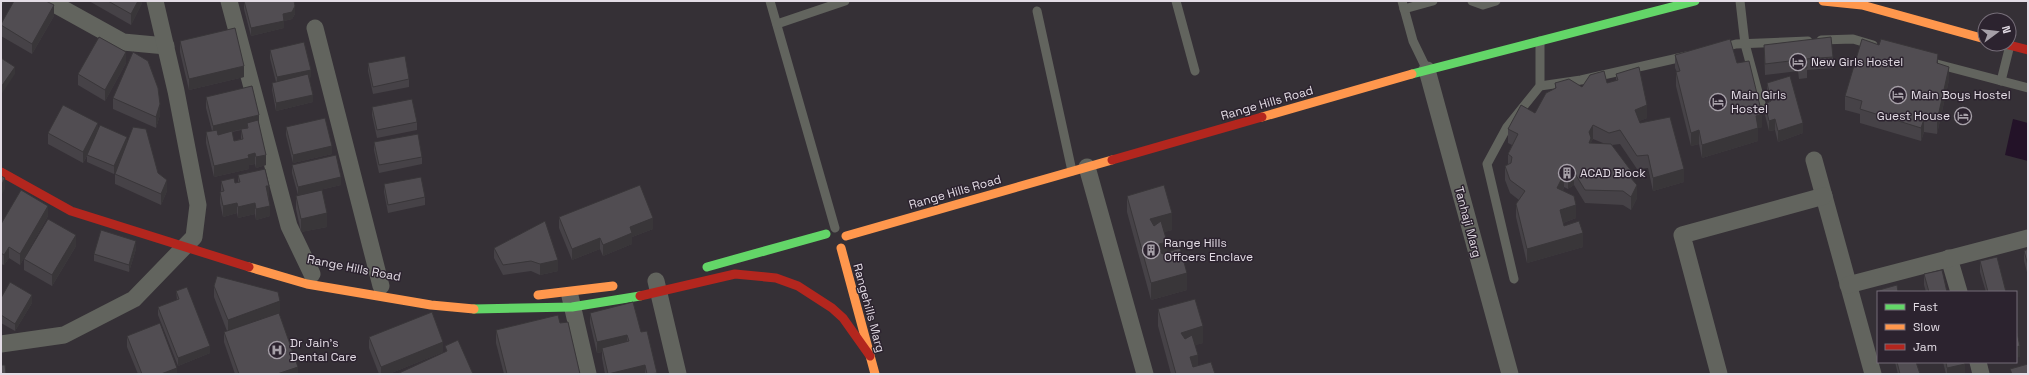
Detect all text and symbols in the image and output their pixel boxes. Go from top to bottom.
north arrow [1977,12,2017,52]
text: N [1999,24,2014,35]
hotel icon: New Girls Hostel [1788,52,1808,72]
place label: New Girls Hostel [1811,54,1903,70]
street label: Range Hills Road [1219,82,1315,124]
hotel icon: Main Boys Hostel [1888,85,1908,105]
place label: Main Girls Hostel [1731,87,1786,117]
place label: Main Boys Hostel [1911,87,2011,103]
hotel icon: Main Girls Hostel [1708,92,1728,112]
hotel icon: Guest House [1953,106,1973,126]
place label: Guest House [1877,108,1950,124]
building icon: ACAD Block [1557,163,1577,183]
place label: ACAD Block [1580,165,1646,181]
street label: Range Hills Road [907,171,1003,213]
street label: Tanhaji Marg [1451,185,1485,259]
place label: Range Hills Offcers Enclave [1164,235,1253,265]
building icon: Range Hills Offcers Enclave [1141,240,1161,260]
street label: Range Hills Road [306,251,402,285]
street label: Rangehills Marg [849,262,889,354]
legend [1877,291,2017,363]
text: Fast [1913,299,1938,315]
text: Slow [1913,319,1940,335]
place label: Dr Jain's Dental Care [290,335,357,365]
text: Jam [1913,339,1937,355]
hospital icon: Dr Jain's Dental Care [267,340,287,360]

